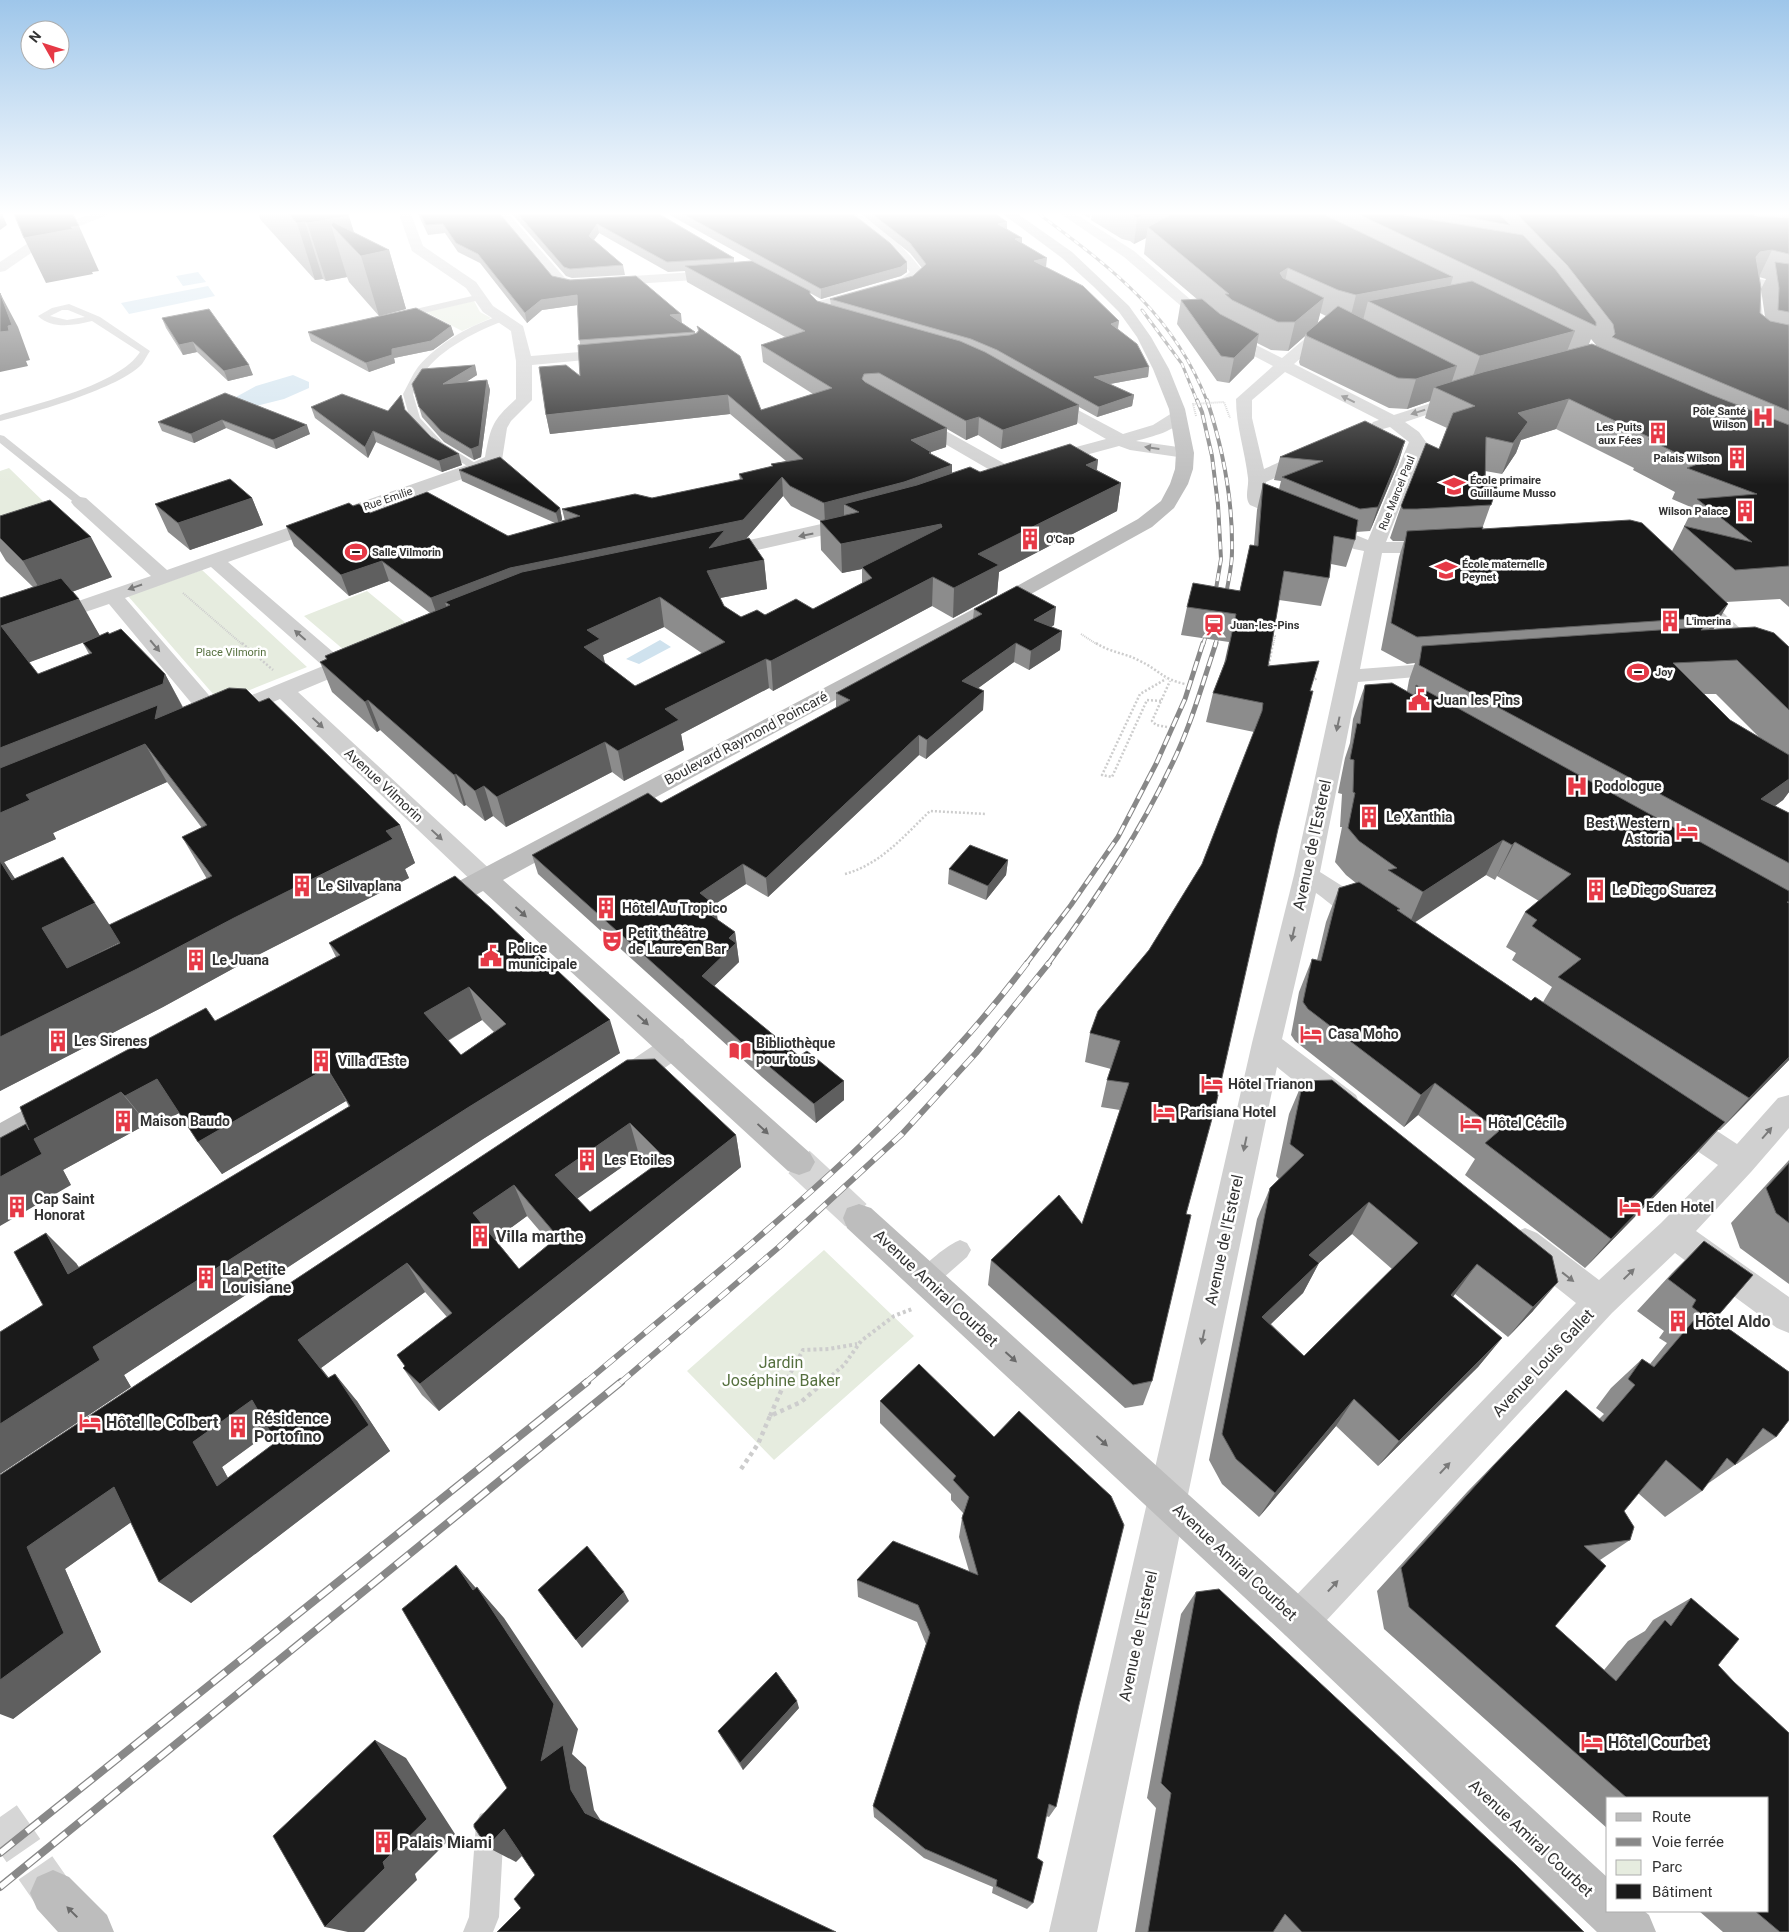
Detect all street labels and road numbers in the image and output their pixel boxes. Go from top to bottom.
street label: Rue Marcel Paul [1376,454,1418,532]
street label: Rue Emilie [362,484,414,513]
street label: Boulevard Raymond Poincaré [662,688,830,788]
street label: Avenue Vilmorin [342,745,426,825]
street label: Avenue de l'Esterel [1289,778,1335,912]
street label: Avenue de l'Esterel [1201,1173,1247,1307]
street label: Avenue Amiral Courbet [870,1226,1002,1350]
street label: Avenue Louis Gallet [1488,1305,1598,1421]
street label: Avenue Amiral Courbet [1169,1500,1301,1624]
street label: Avenue de l'Esterel [1115,1569,1161,1703]
street label: Avenue Amiral Courbet [1465,1776,1597,1900]

